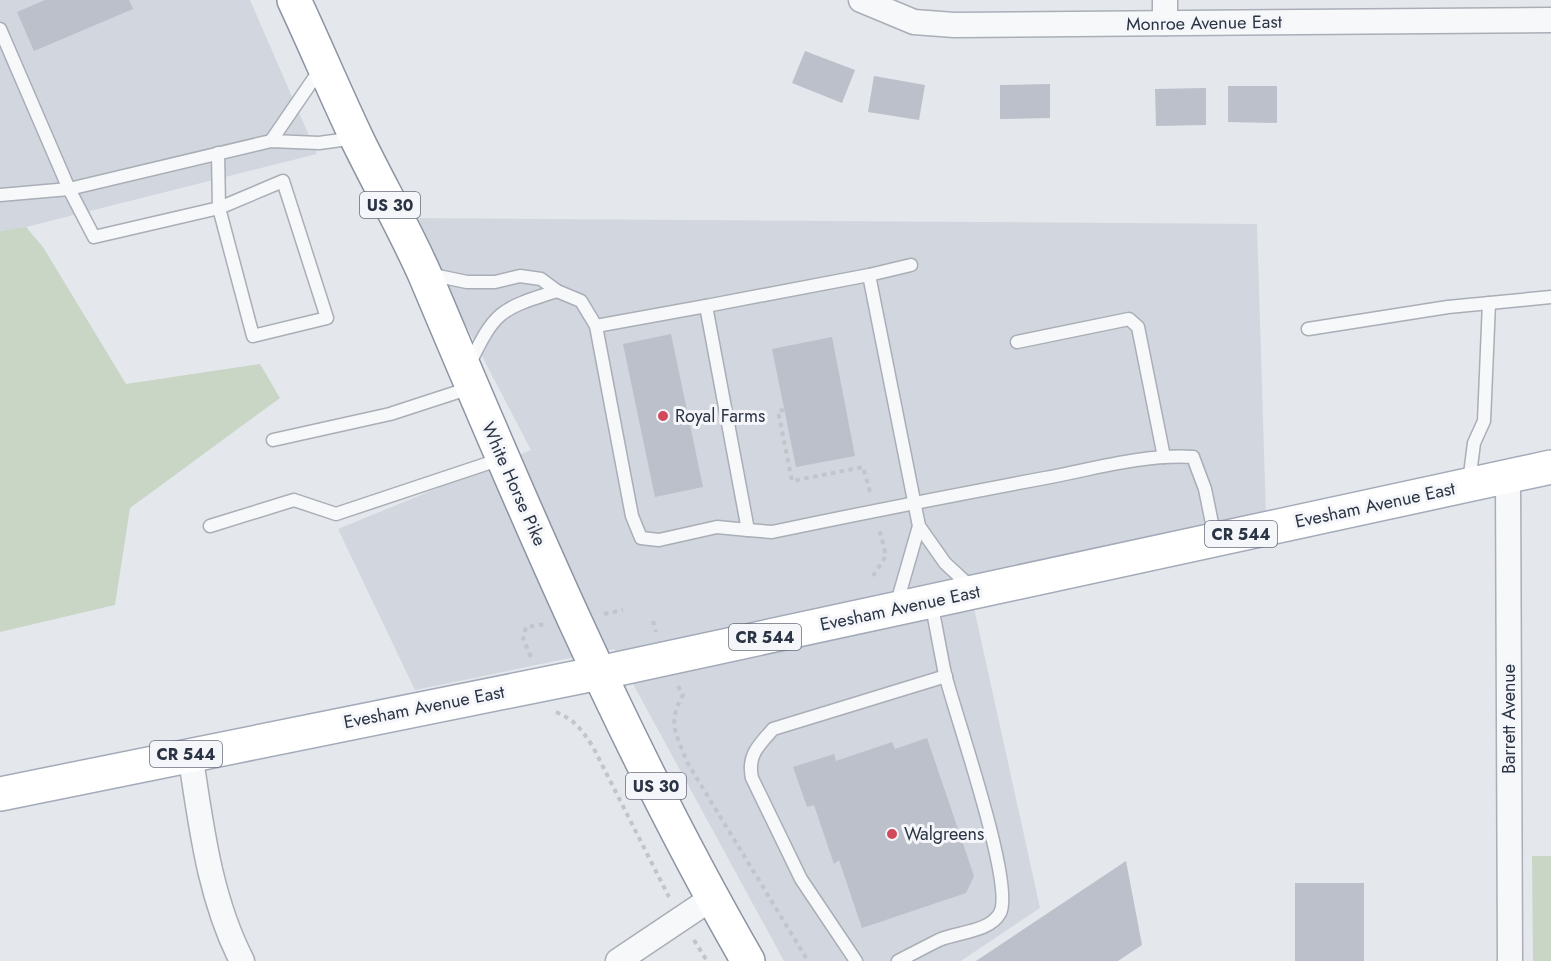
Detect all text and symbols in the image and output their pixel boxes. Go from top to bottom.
street label: Monroe Avenue East [1126,9,1283,37]
road number: US 30 [360,192,420,218]
place label: Royal Farms [675,403,765,429]
marker: Royal Farms [656,409,670,423]
street label: White Horse Pike [475,418,553,550]
street label: Evesham Avenue East [1292,475,1458,535]
road number: CR 544 [1205,521,1277,547]
street label: Evesham Avenue East [817,578,983,638]
road number: CR 544 [729,624,801,650]
street label: Barrett Avenue [1496,664,1522,774]
street label: Evesham Avenue East [341,679,507,735]
road number: CR 544 [150,741,222,767]
road number: US 30 [626,773,686,799]
place label: Walgreens [904,821,984,847]
marker: Walgreens [885,827,899,841]

